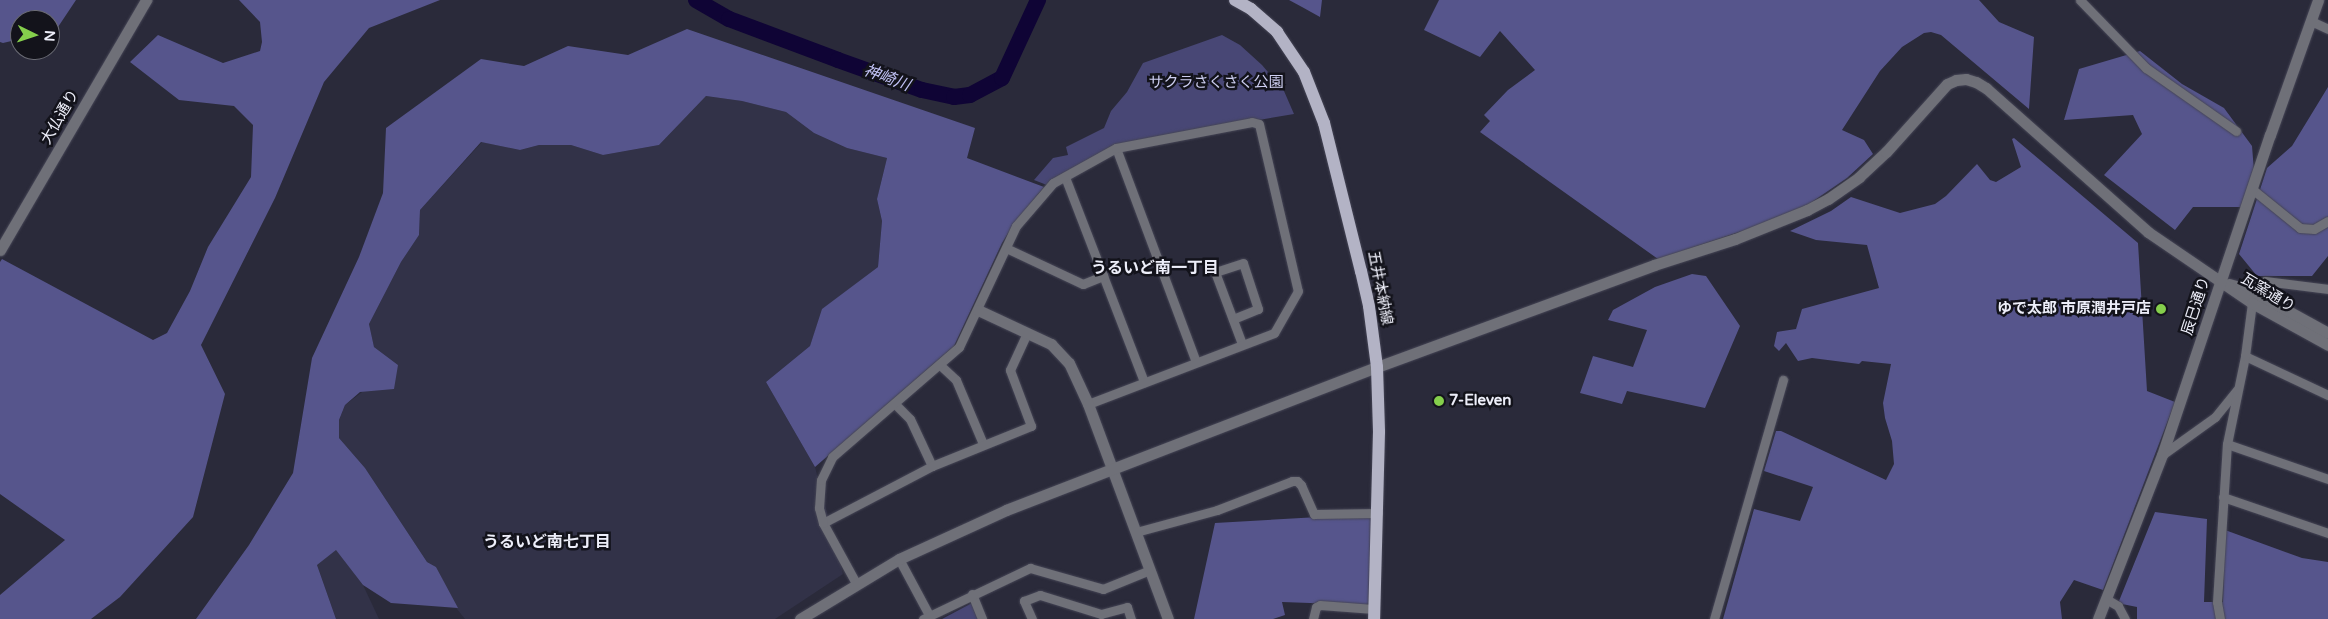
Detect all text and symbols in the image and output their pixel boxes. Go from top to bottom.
north arrow [10,10,60,60]
text: N [41,30,58,42]
water label: 神崎川 [861,61,913,95]
park label: サクラさくさく公園 [1149,74,1283,92]
street label: 大仏通り [37,87,83,147]
street label: 五井本納線 [1364,249,1396,327]
district label: うるいど南一丁目 [1091,258,1219,278]
street label: 瓦窯通り [2238,270,2298,316]
street label: 辰巳通り [2178,275,2214,337]
place label: ゆで太郎 市原潤井戸店 [1997,300,2151,318]
marker: ゆで太郎 市原潤井戸店 [2155,303,2167,315]
place label: 7-Eleven [1449,392,1511,410]
marker: 7-Eleven [1433,395,1445,407]
district label: うるいど南七丁目 [483,532,611,552]

